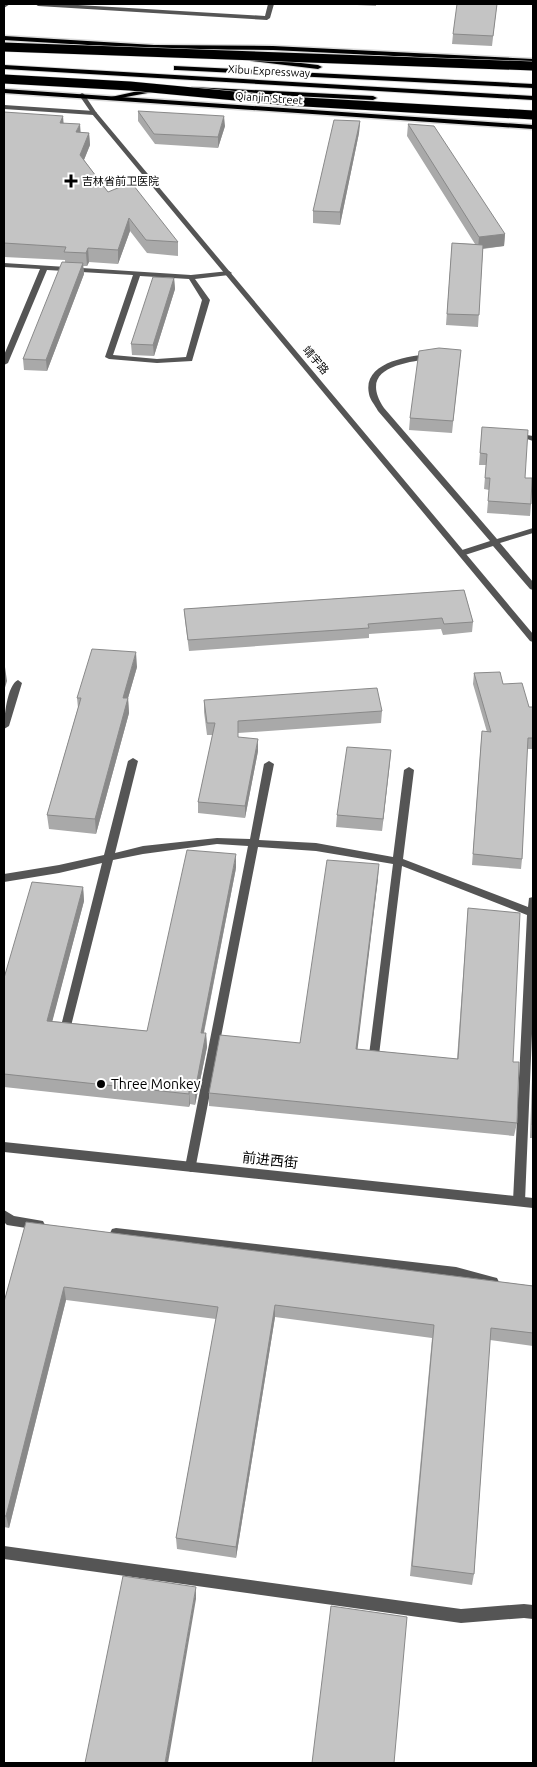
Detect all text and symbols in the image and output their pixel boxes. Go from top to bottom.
street label: Xibu Expressway [228,63,311,79]
street label: Qianjin Street [235,90,304,106]
marker: 吉林省前卫医院 [64,174,78,188]
place label: 吉林省前卫医院 [82,175,159,187]
street label: 靖宇路 [301,344,331,376]
place label: Three Monkey [111,1076,201,1092]
marker: Three Monkey [95,1078,107,1090]
street label: 前进西街 [241,1149,299,1171]

